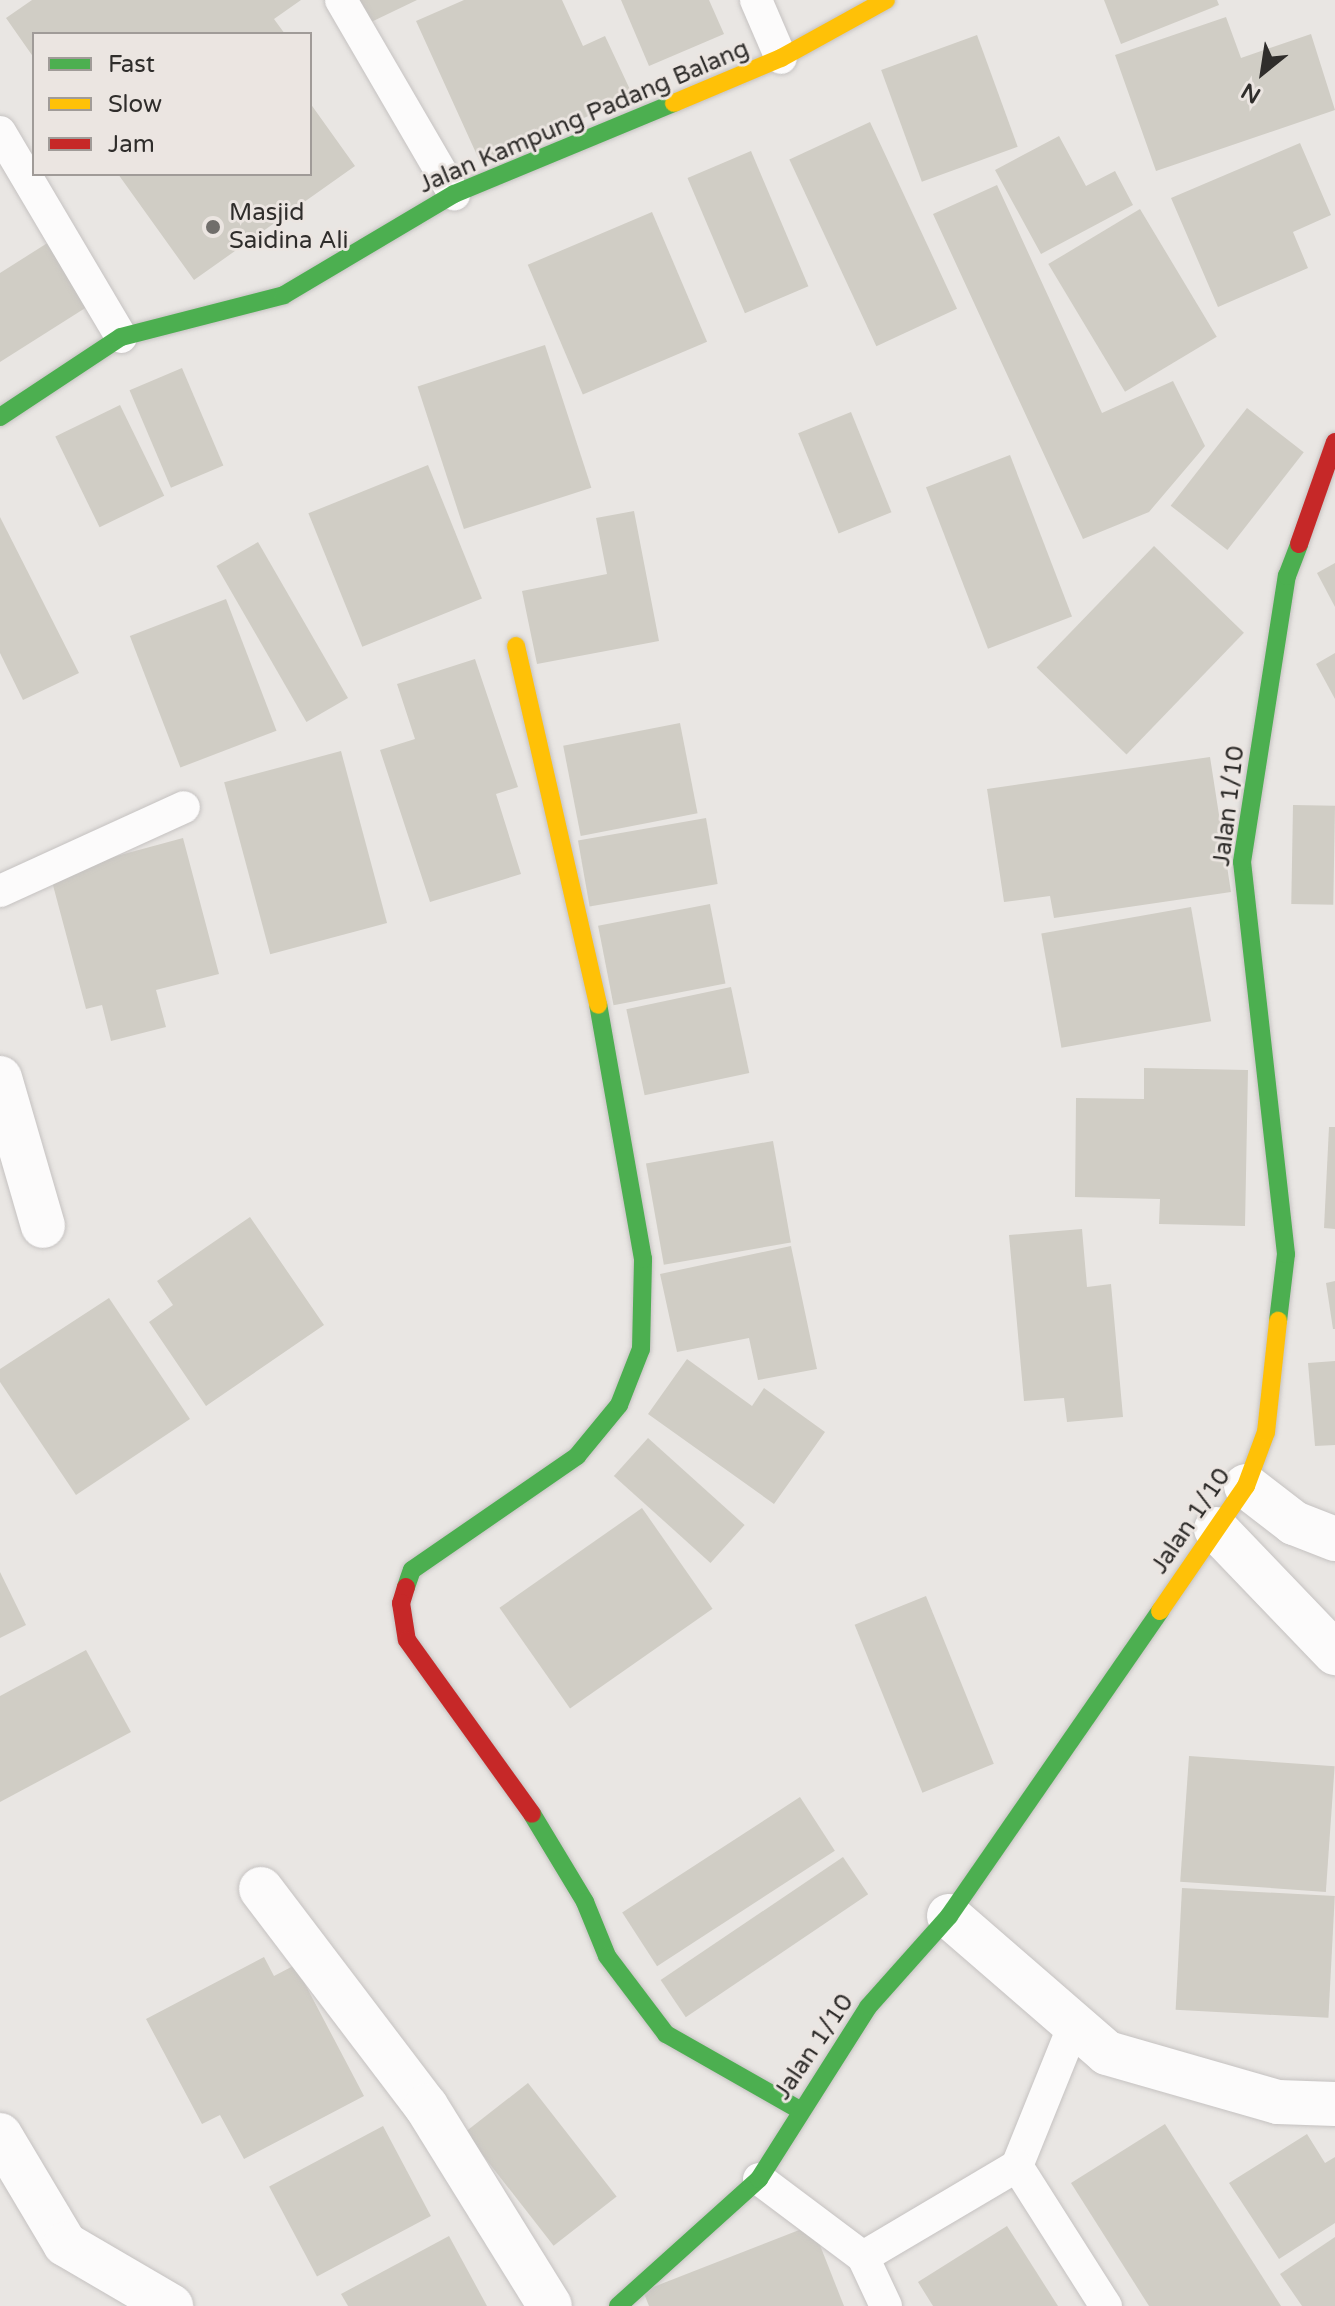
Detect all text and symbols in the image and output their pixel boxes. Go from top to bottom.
legend [32,32,312,176]
north arrow [1223,32,1303,112]
street label: Jalan Kampung Padang Balang [415,34,753,200]
text: Fast [108,50,155,79]
text: N [1237,77,1265,108]
text: Slow [108,90,162,119]
text: Jam [108,130,155,159]
place label: Masjid Saidina Ali [229,199,348,255]
marker: Masjid Saidina Ali [204,218,222,236]
street label: Jalan 1/10 [1207,744,1251,868]
street label: Jalan 1/10 [1145,1463,1237,1579]
street label: Jalan 1/10 [768,1989,860,2105]

